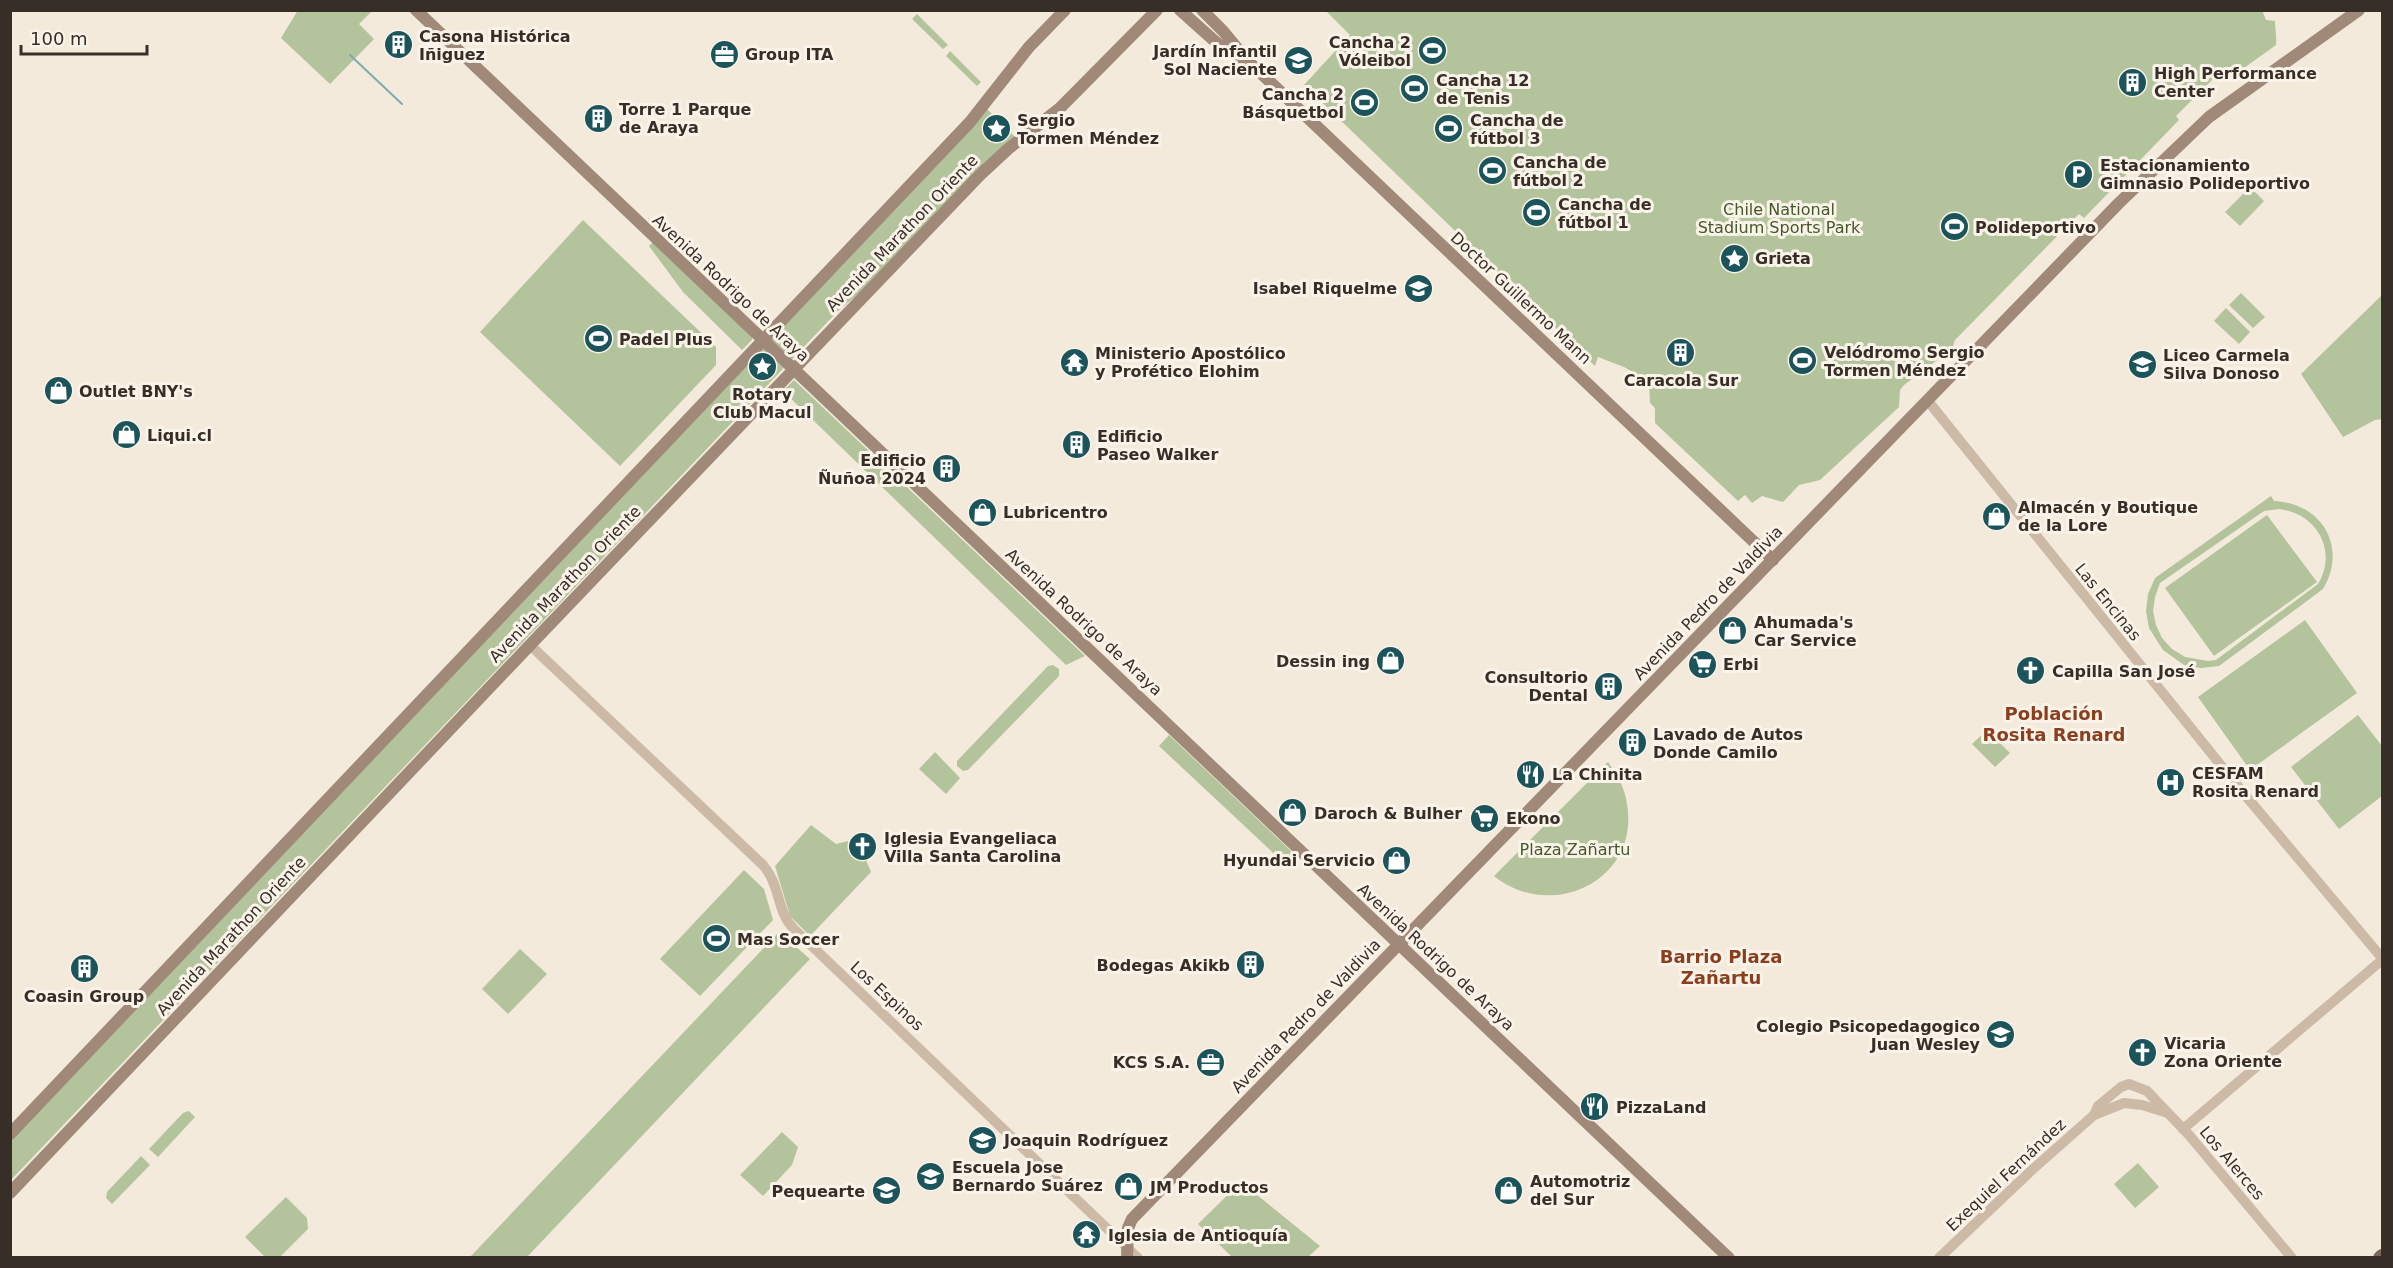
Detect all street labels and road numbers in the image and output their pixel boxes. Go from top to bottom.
street label: Avenida Marathon Oriente [822,151,982,315]
street label: Avenida Rodrigo de Araya [649,210,813,366]
street label: Doctor Guillermo Mann [1447,228,1595,368]
street label: Avenida Marathon Oriente [485,502,645,666]
street label: Avenida Pedro de Valdivia [1629,522,1787,684]
street label: Avenida Rodrigo de Araya [1002,544,1166,700]
street label: Las Encinas [2071,560,2145,644]
street label: Avenida Marathon Oriente [152,853,310,1019]
street label: Avenida Rodrigo de Araya [1354,879,1518,1035]
street label: Avenida Pedro de Valdivia [1227,935,1385,1097]
street label: Los Espinos [846,957,928,1035]
street label: Exequiel Fernández [1942,1115,2070,1235]
street label: Los Alerces [2196,1122,2268,1204]

